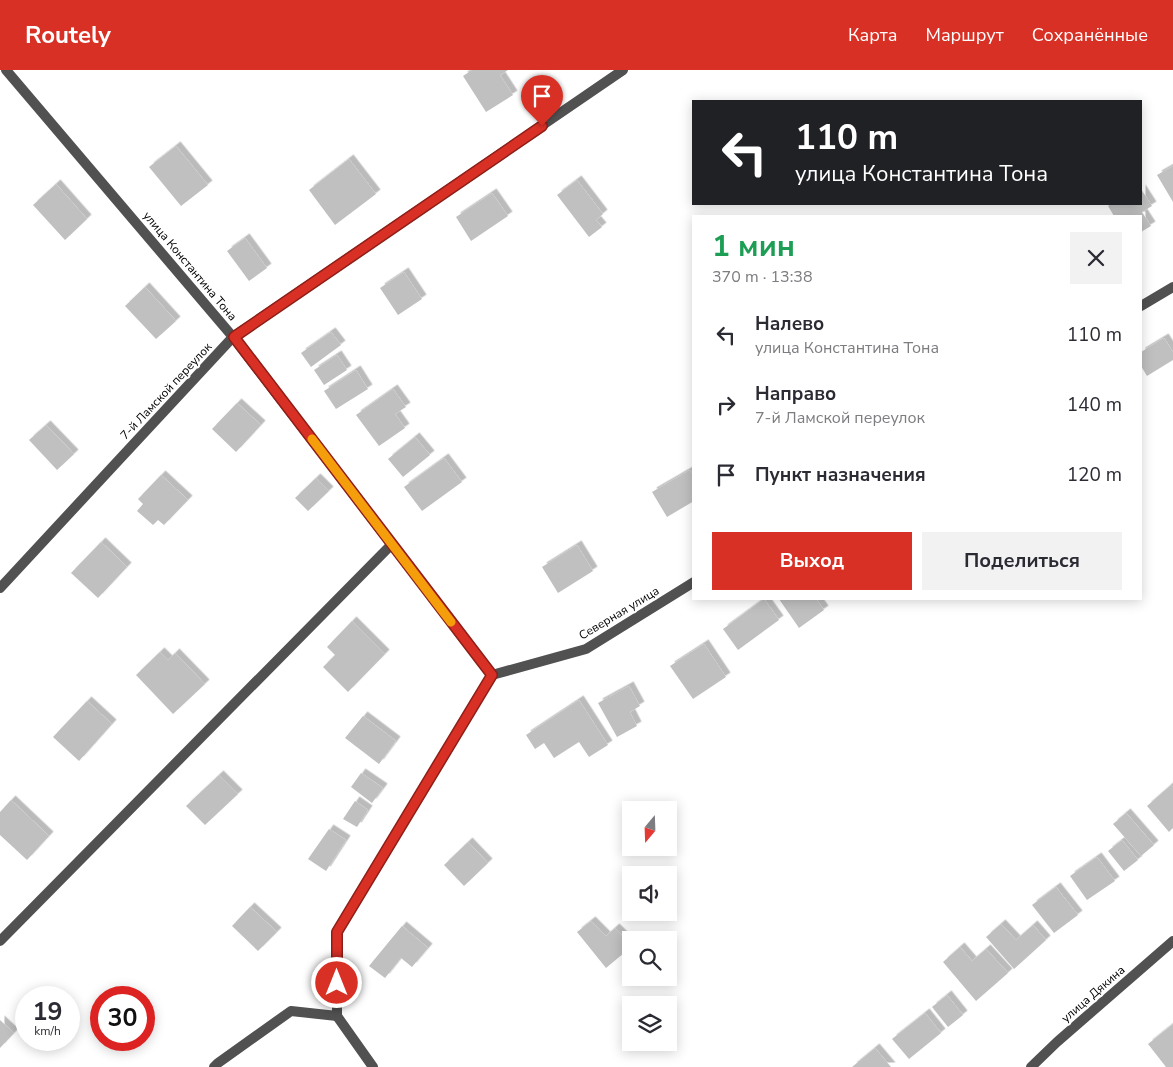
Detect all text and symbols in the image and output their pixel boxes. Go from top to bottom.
text: Routely [25,19,111,51]
text: Карта [848,23,898,47]
text: Маршрут [926,23,1004,47]
text: Сохранённые [1032,23,1148,47]
pin [521,75,563,126]
icon: arrive [528,82,556,110]
text: 110 m [795,114,898,161]
icon: left [712,120,777,185]
text: улица Константина Тона [795,159,1048,189]
street label: улица Константина Тона [139,208,241,324]
text: 1 мин [712,226,795,267]
button: close [1070,232,1122,284]
text: 370 m · 13:38 [712,266,813,288]
text: Налево [755,311,824,337]
icon: left [712,321,740,349]
text: 110 m [1067,322,1122,348]
text: улица Константина Тона [755,337,939,359]
street label: 7-й Ламской переулок [117,338,216,443]
text: Направо [755,381,836,407]
icon: right [712,391,740,419]
text: 140 m [1067,392,1122,418]
text: 7-й Ламской переулок [755,407,925,429]
icon: arrive [712,461,740,489]
text: Пункт назначения [755,462,926,488]
text: 120 m [1067,462,1122,488]
button: Выход [712,532,912,590]
button: Поделиться [922,532,1122,590]
street label: Северная улица [576,583,662,643]
north arrow [622,801,678,856]
map controls [622,801,677,1051]
button: sound [622,866,677,921]
button: search [622,931,677,986]
position arrow [310,956,362,1008]
street label: улица Дякина [1058,962,1128,1026]
speed limit sign: 30 [90,986,155,1051]
text: 19 [32,995,63,1029]
button: layers [622,996,677,1051]
text: km/h [34,1023,61,1039]

